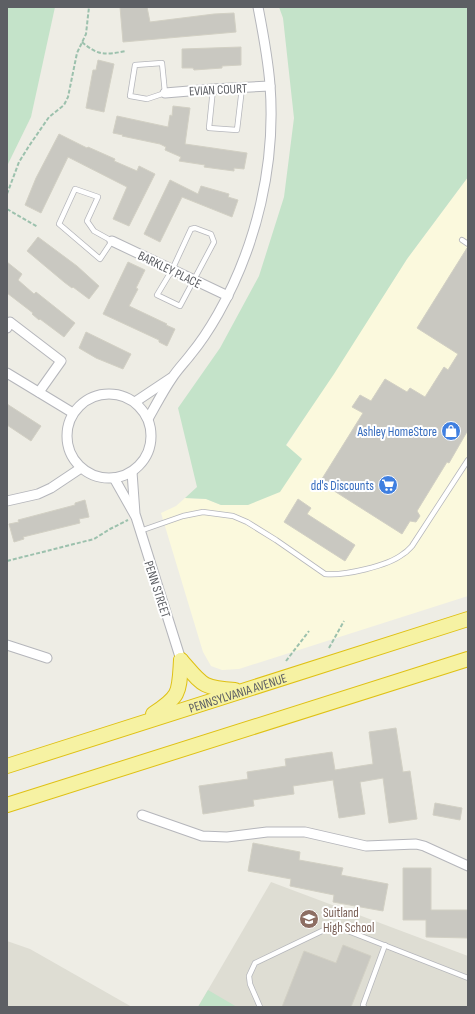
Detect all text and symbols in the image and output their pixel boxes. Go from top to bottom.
street label: EVIAN COURT [189,80,248,100]
street label: BARKLEY PLACE [135,248,204,292]
shop icon: Ashley HomeStore [440,420,462,442]
place label: Ashley HomeStore [356,424,437,440]
supermarket icon: dd's Discounts [377,474,399,496]
place label: dd's Discounts [311,478,374,494]
street label: PENN STREET [140,559,174,620]
street label: PENNSYLVANIA AVENUE [187,670,289,717]
place label: Suitland High School [323,905,374,936]
school or university icon: Suitland High School [298,908,320,930]

